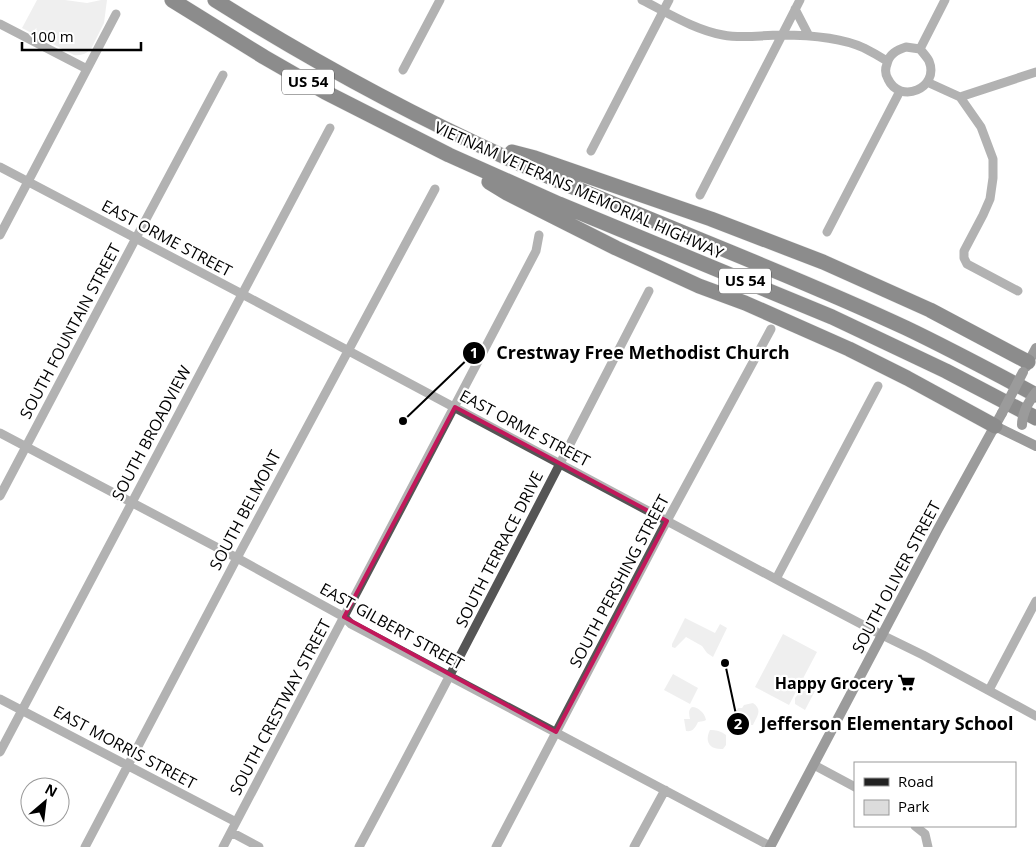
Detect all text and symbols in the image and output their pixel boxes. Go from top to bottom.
scale bar [22,20,141,52]
text: 100 m [30,26,74,46]
road number: US 54 [282,70,334,94]
street label: VIETNAM VETERANS MEMORIAL HIGHWAY [431,116,727,264]
street label: EAST ORME STREET [98,194,236,282]
street label: SOUTH FOUNTAIN STREET [14,239,126,423]
road number: US 54 [719,268,771,294]
callout: Crestway Free Methodist Church [461,336,800,369]
text: Crestway Free Methodist Church [496,340,790,364]
text: 1 [470,342,478,362]
street label: SOUTH BROADVIEW [106,362,196,504]
street label: EAST ORME STREET [456,384,594,472]
street label: SOUTH BELMONT [204,446,286,574]
street label: SOUTH TERRACE DRIVE [450,467,548,631]
street label: SOUTH PERSHING STREET [564,490,674,671]
street label: SOUTH OLIVER STREET [847,497,946,657]
street label: EAST GILBERT STREET [316,577,468,675]
street label: SOUTH CRESTWAY STREET [224,615,336,799]
place label: Happy Grocery [775,672,894,694]
supermarket icon: Happy Grocery [897,673,917,693]
street label: EAST MORRIS STREET [50,700,200,794]
callout: Jefferson Elementary School [726,707,1024,740]
text: Jefferson Elementary School [759,711,1013,735]
text: 2 [734,713,743,733]
legend [854,762,1016,827]
text: Road [898,771,934,791]
north arrow [20,777,70,827]
text: N [42,779,61,801]
text: Park [898,796,929,816]

